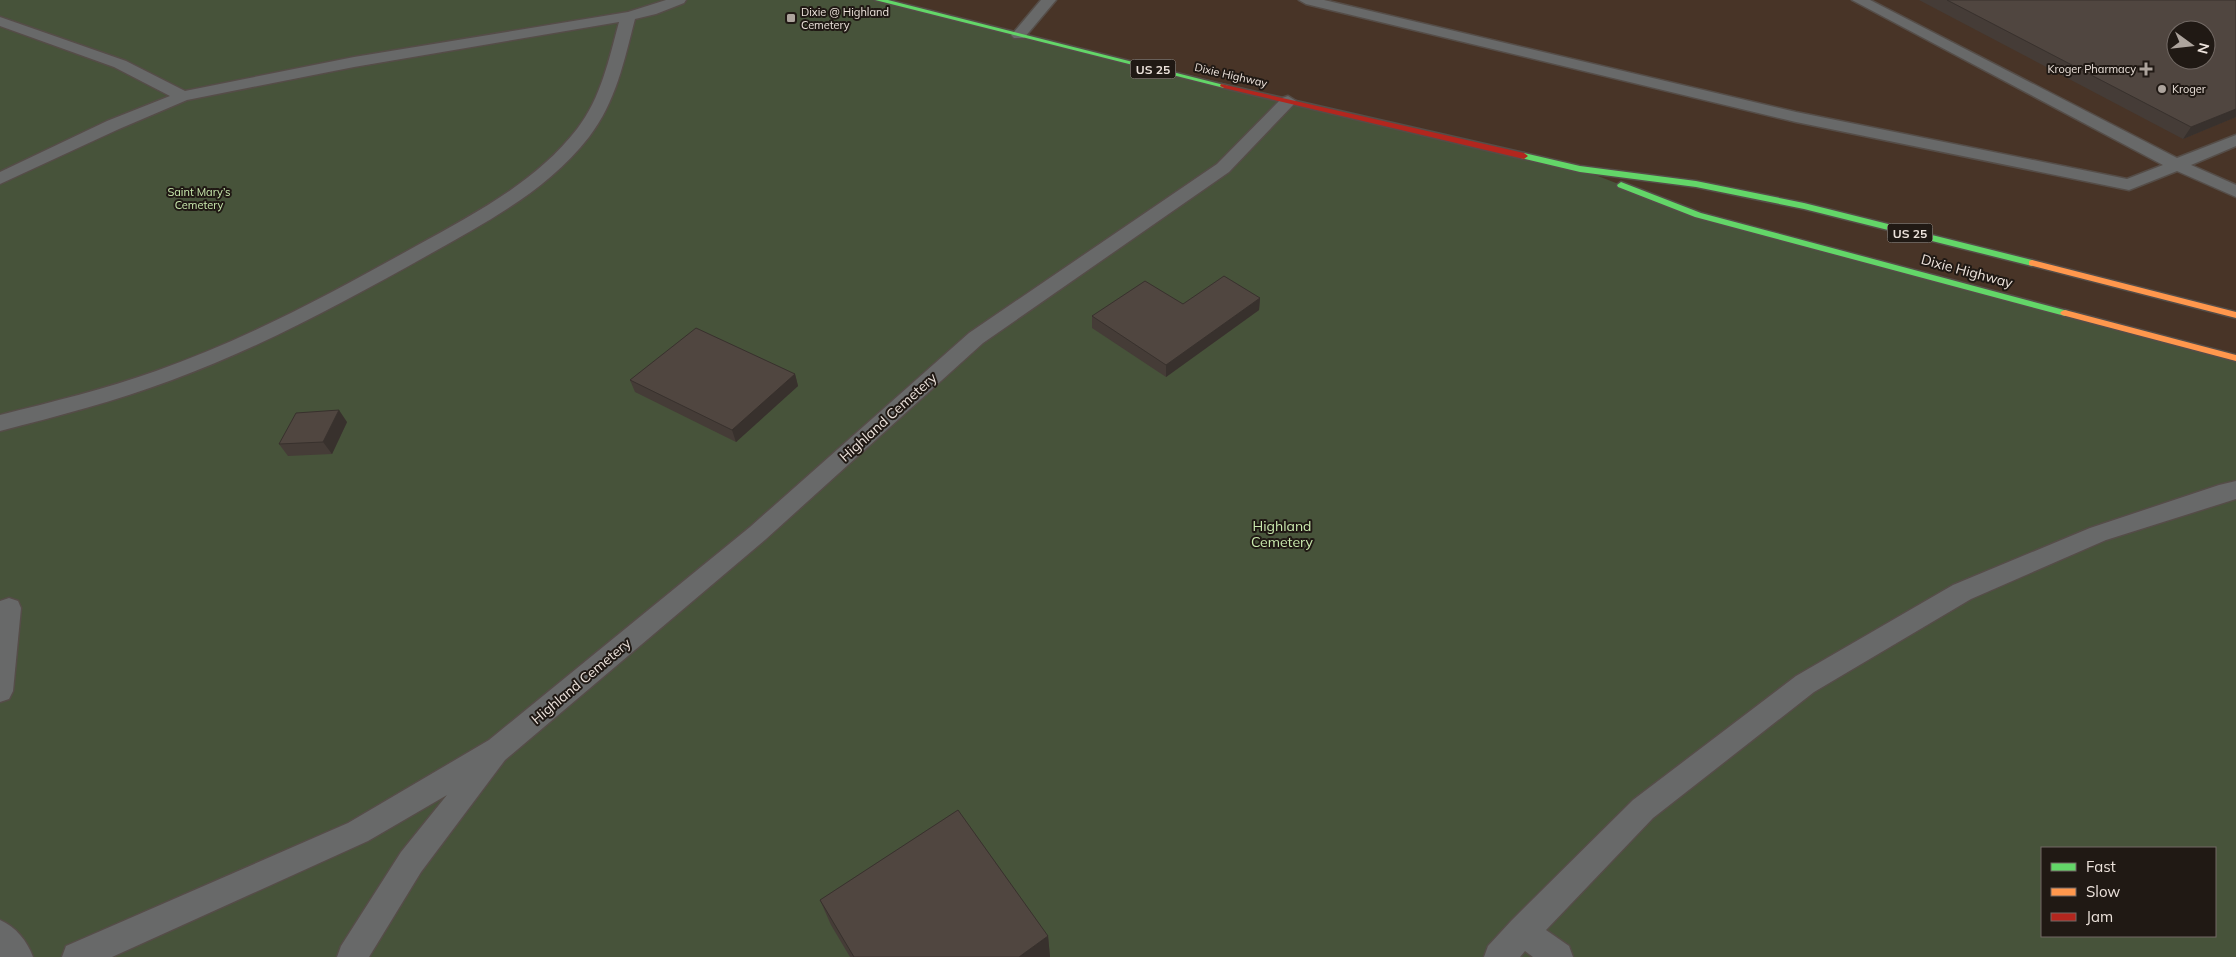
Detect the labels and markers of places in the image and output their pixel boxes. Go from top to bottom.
place label: Dixie @ Highland Cemetery [801,5,889,32]
marker: Dixie @ Highland Cemetery [785,12,797,24]
place label: Kroger Pharmacy [2048,62,2136,76]
marker: Kroger Pharmacy [2140,63,2152,75]
place label: Kroger [2172,82,2206,96]
marker: Kroger [2156,83,2168,95]

